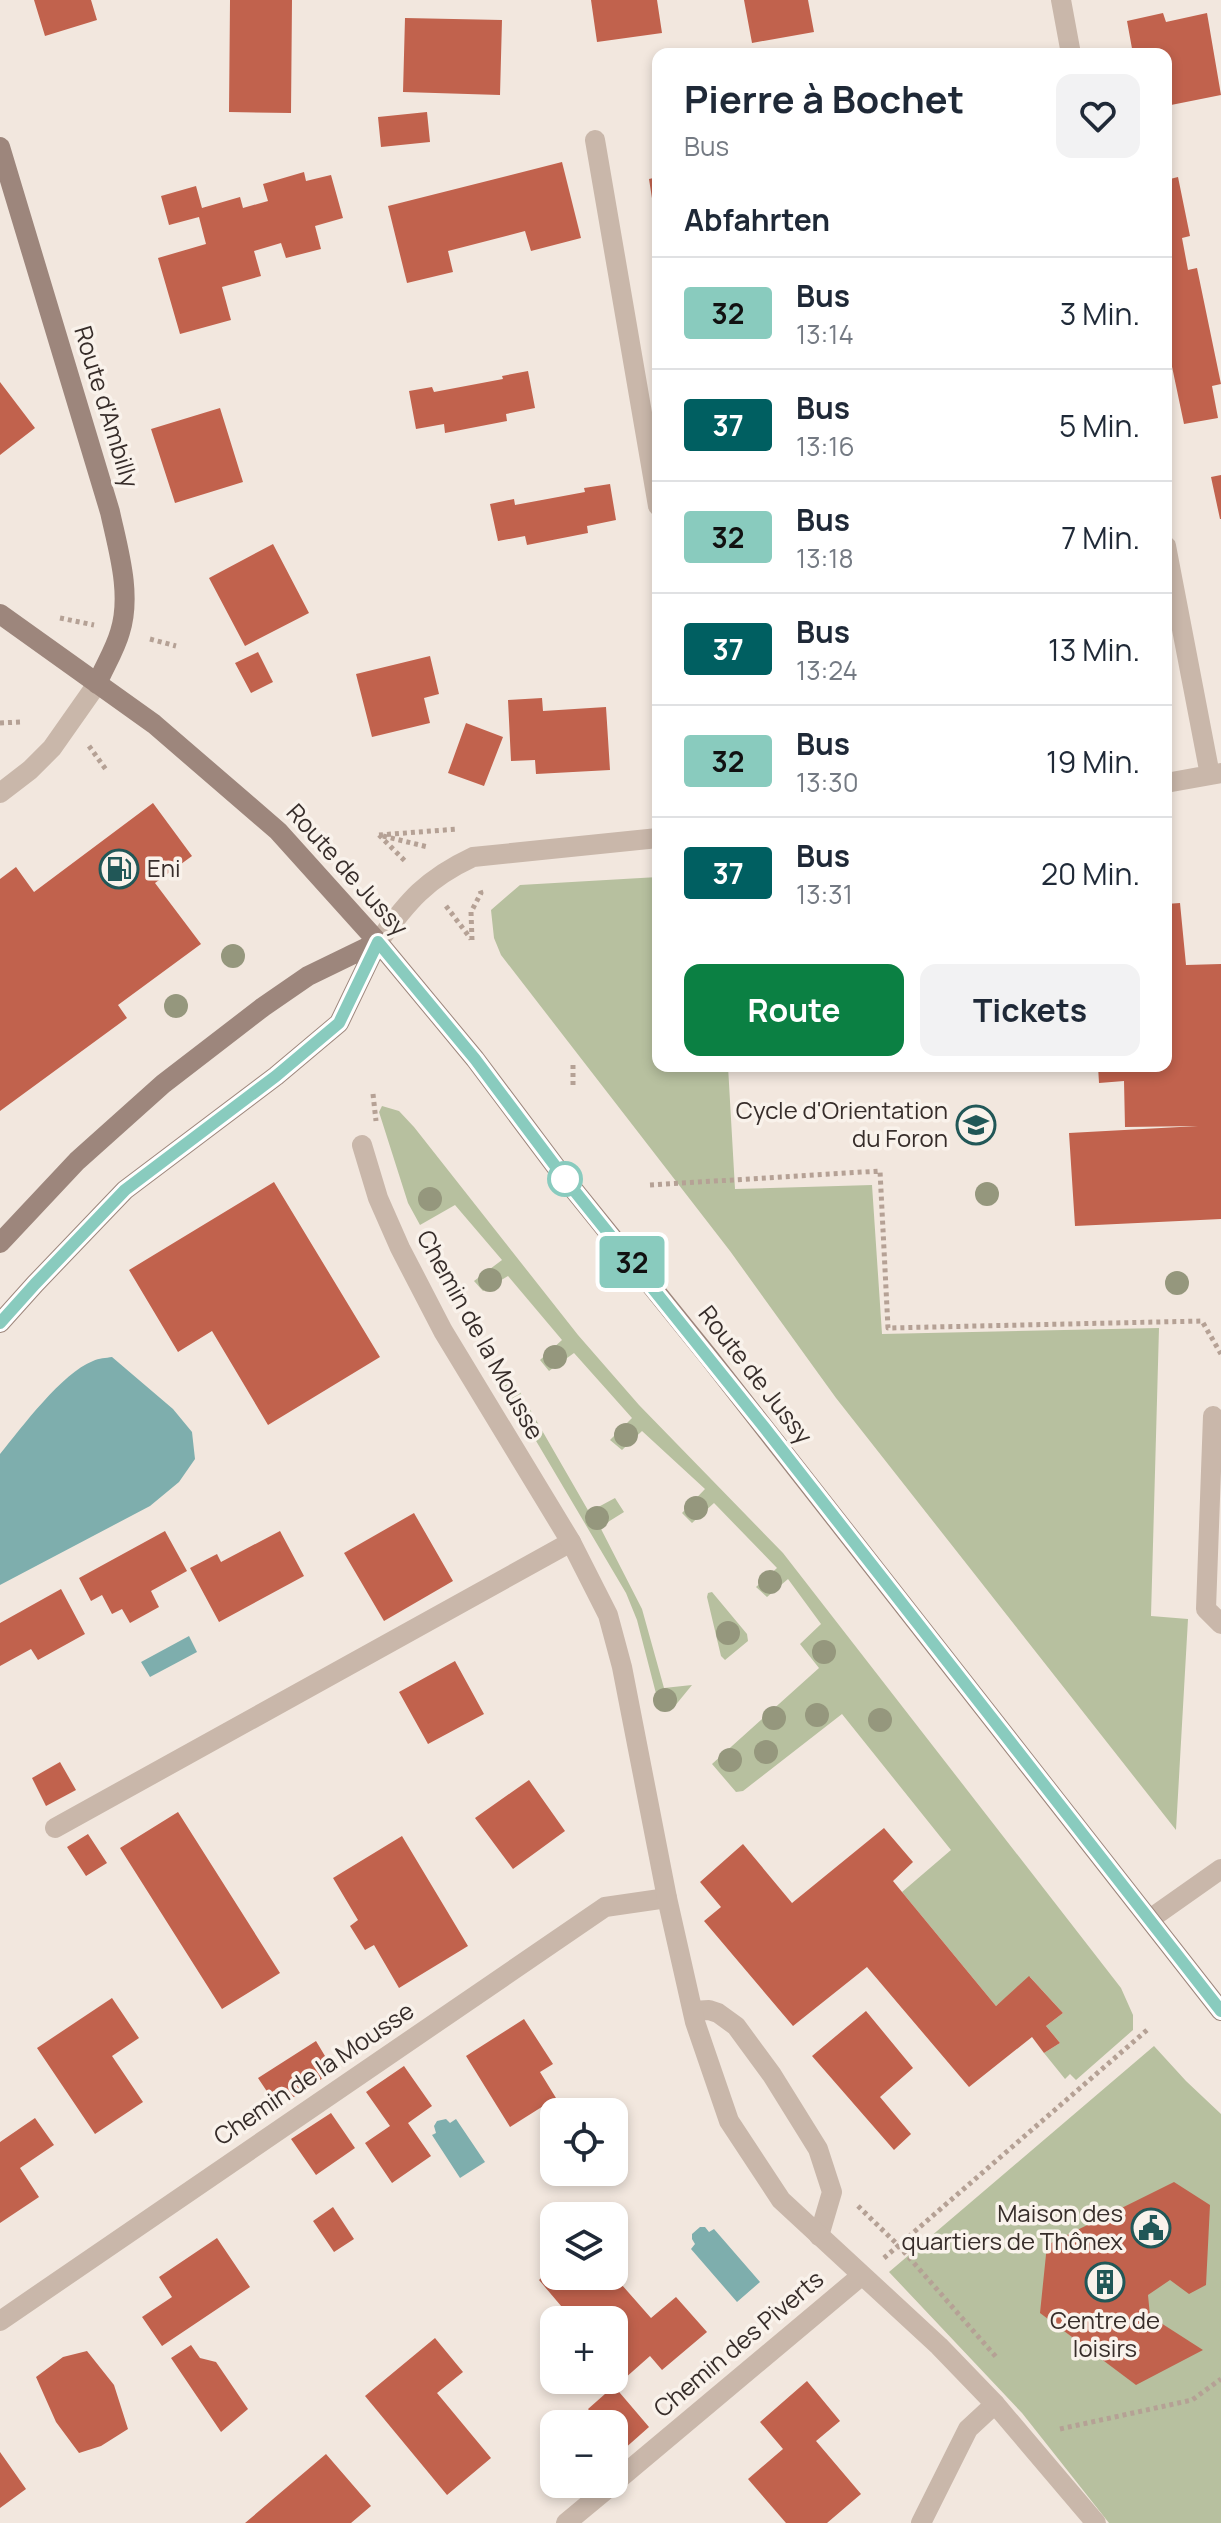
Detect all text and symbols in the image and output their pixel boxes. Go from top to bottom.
text: Pierre à Bochet [684,72,964,124]
button: heart [1056,74,1140,158]
text: Bus [684,128,729,164]
text: Abfahrten [684,199,830,240]
text: Bus [796,275,850,316]
text: 3 Min. [1060,293,1140,334]
text: 32 [712,294,744,332]
text: 13:14 [796,316,854,352]
street label: Route d'Ambilly [67,322,148,492]
text: Bus [796,387,850,428]
text: 5 Min. [1059,405,1140,446]
text: 37 [712,406,744,444]
text: 13:16 [796,428,855,464]
text: Bus [796,499,850,540]
text: 7 Min. [1061,517,1140,558]
text: 32 [712,518,744,556]
text: 13:18 [796,540,854,576]
text: Bus [796,611,850,652]
text: 13 Min. [1048,629,1140,670]
text: 37 [712,630,744,668]
text: 13:24 [796,652,858,688]
text: Bus [796,723,850,764]
text: 19 Min. [1046,741,1140,782]
text: 32 [712,742,744,780]
text: 13:30 [796,764,859,800]
street label: Route de Jussy [280,796,417,942]
text: Bus [796,835,850,876]
fuel station icon: Eni [98,848,140,890]
place label: Eni [147,851,181,884]
text: 20 Min. [1041,853,1140,894]
text: 37 [712,854,744,892]
text: 13:31 [796,876,853,912]
button: Route [684,964,904,1056]
button: Tickets [920,964,1140,1056]
place label: Cycle d'Orientation du Foron [736,1093,948,1154]
school or university icon: Cycle d'Orientation du Foron [955,1104,997,1146]
unlabelled marker [548,1162,582,1196]
street label: Chemin de la Mousse [410,1224,553,1445]
line badge: 32 [596,1236,668,1288]
text: 32 [616,1243,648,1281]
street label: Route de Jussy [692,1298,821,1450]
street label: Chemin de la Mousse [207,1993,420,2152]
map controls [540,2098,628,2498]
button: locate [540,2098,628,2186]
place label: Maison des quartiers de Thônex [902,2196,1123,2257]
button: layers [540,2202,628,2290]
public building icon: Maison des quartiers de Thônex [1130,2207,1172,2249]
building icon: Centre de loisirs [1084,2261,1126,2303]
street label: Chemin des Piverts [646,2262,830,2424]
place label: Centre de loisirs [1050,2303,1160,2364]
button: + [540,2306,628,2394]
button: − [540,2410,628,2498]

